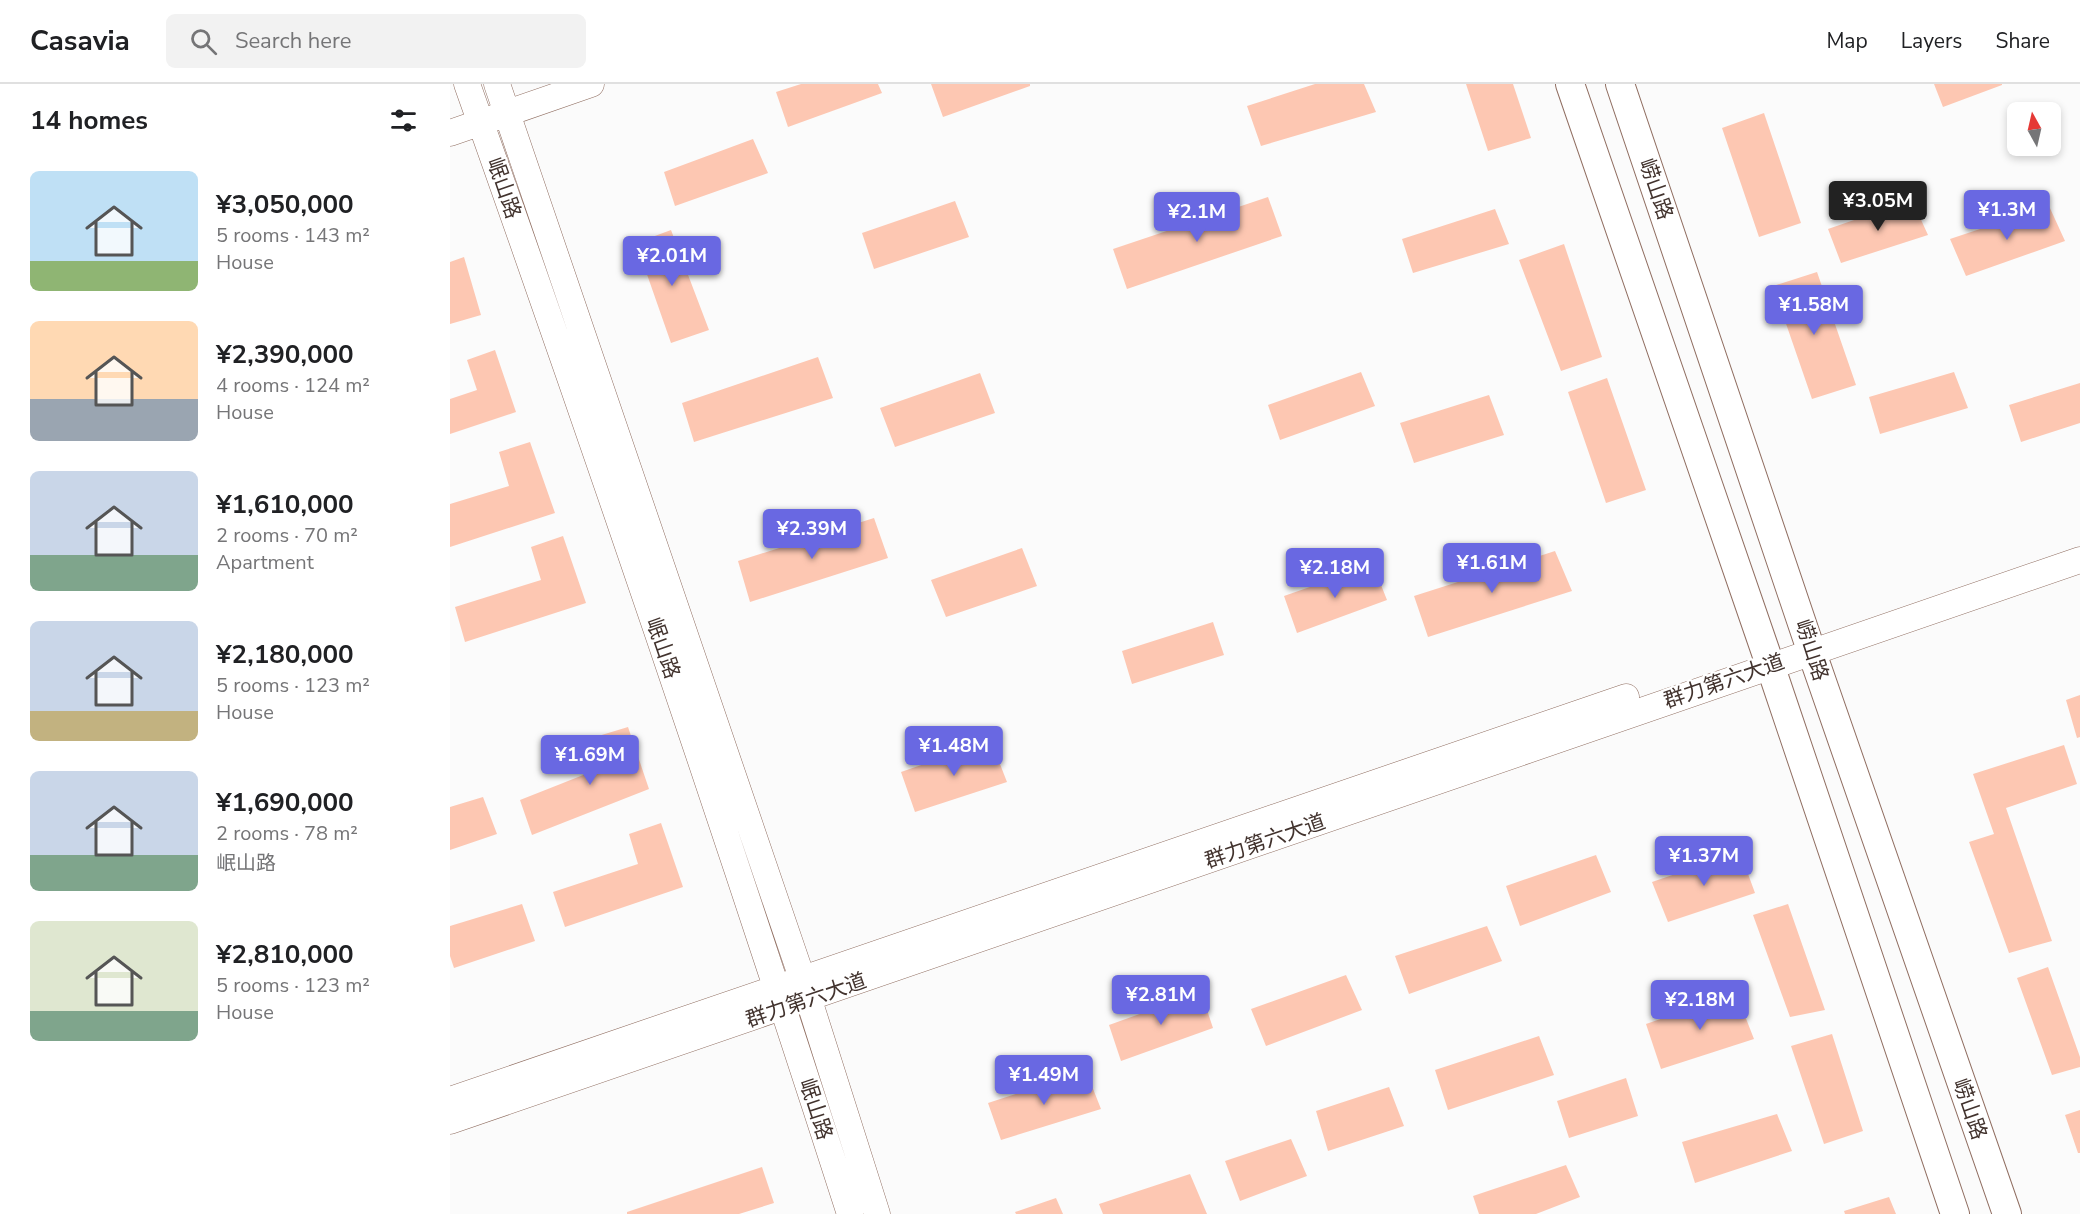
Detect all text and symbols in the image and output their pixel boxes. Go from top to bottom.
search box [166,14,586,68]
text: Casavia [30,22,130,60]
icon: search [187,25,220,58]
text: Search here [235,26,352,56]
text: Map [1826,27,1868,55]
text: Layers [1901,27,1962,55]
text: Share [1995,27,2050,55]
north arrow [2007,102,2061,156]
map controls [2007,102,2061,156]
text: 14 homes [30,103,148,138]
icon: filters [387,104,420,137]
street label: 岷山路 [481,154,527,222]
street label: 崂山路 [1633,155,1679,223]
pin: ¥3.05M [1829,181,1927,232]
text: ¥3,050,000 [216,187,354,222]
text: ¥3.05M [1843,187,1913,214]
pin: ¥1.3M [1965,190,2049,241]
pin: ¥2.1M [1155,192,1239,243]
icon: home [78,195,150,267]
text: ¥1.3M [1978,196,2036,223]
text: ¥2.1M [1168,198,1226,225]
text: 5 rooms · 143 m² [216,222,370,249]
pin: ¥2.01M [623,236,721,287]
text: ¥2.01M [637,242,707,269]
text: House [216,249,274,276]
pin: ¥1.58M [1765,285,1863,336]
text: ¥1.58M [1779,291,1849,318]
text: ¥2,390,000 [216,337,354,372]
icon: home [78,345,150,417]
text: 4 rooms · 124 m² [216,372,370,399]
text: House [216,399,274,426]
text: ¥1,610,000 [216,487,354,522]
icon: home [78,495,150,567]
pin: ¥2.39M [763,509,861,560]
text: ¥2.39M [777,515,847,542]
text: 2 rooms · 70 m² [216,522,358,549]
pin: ¥1.61M [1443,543,1541,594]
pin: ¥2.18M [1286,548,1384,599]
text: Apartment [216,549,314,576]
text: ¥1.61M [1457,549,1527,576]
text: ¥2.18M [1300,554,1370,581]
street label: 岷山路 [640,614,686,682]
street label: 崂山路 [1789,616,1835,684]
text: ¥2,180,000 [216,637,354,672]
icon: home [78,645,150,717]
street label: 群力第六大道 [1660,647,1788,715]
text: 5 rooms · 123 m² [216,672,370,699]
text: House [216,699,274,726]
pin: ¥1.48M [905,726,1003,777]
text: ¥1.48M [919,732,989,759]
pin: ¥1.69M [541,735,639,786]
text: ¥1.69M [555,741,625,768]
text: ¥1,690,000 [216,785,354,820]
icon: home [78,795,150,867]
street label: 群力第六大道 [1201,807,1329,875]
text: 2 rooms · 78 m² [216,820,358,847]
pin: ¥1.37M [1655,836,1753,887]
text: ¥1.37M [1669,842,1739,869]
text: 岷山路 [216,850,276,877]
text: ¥2,810,000 [216,937,354,972]
icon: home [78,945,150,1017]
street label: 群力第六大道 [742,966,870,1034]
text: 5 rooms · 123 m² [216,972,370,999]
pin: ¥2.81M [1112,975,1210,1026]
pin: ¥2.18M [1651,980,1749,1031]
text: ¥2.81M [1126,981,1196,1008]
text: ¥2.18M [1665,986,1735,1013]
text: House [216,999,274,1026]
pin: ¥1.49M [995,1055,1093,1106]
text: ¥1.49M [1009,1061,1079,1088]
street label: 岷山路 [793,1075,839,1143]
street label: 崂山路 [1947,1075,1993,1143]

